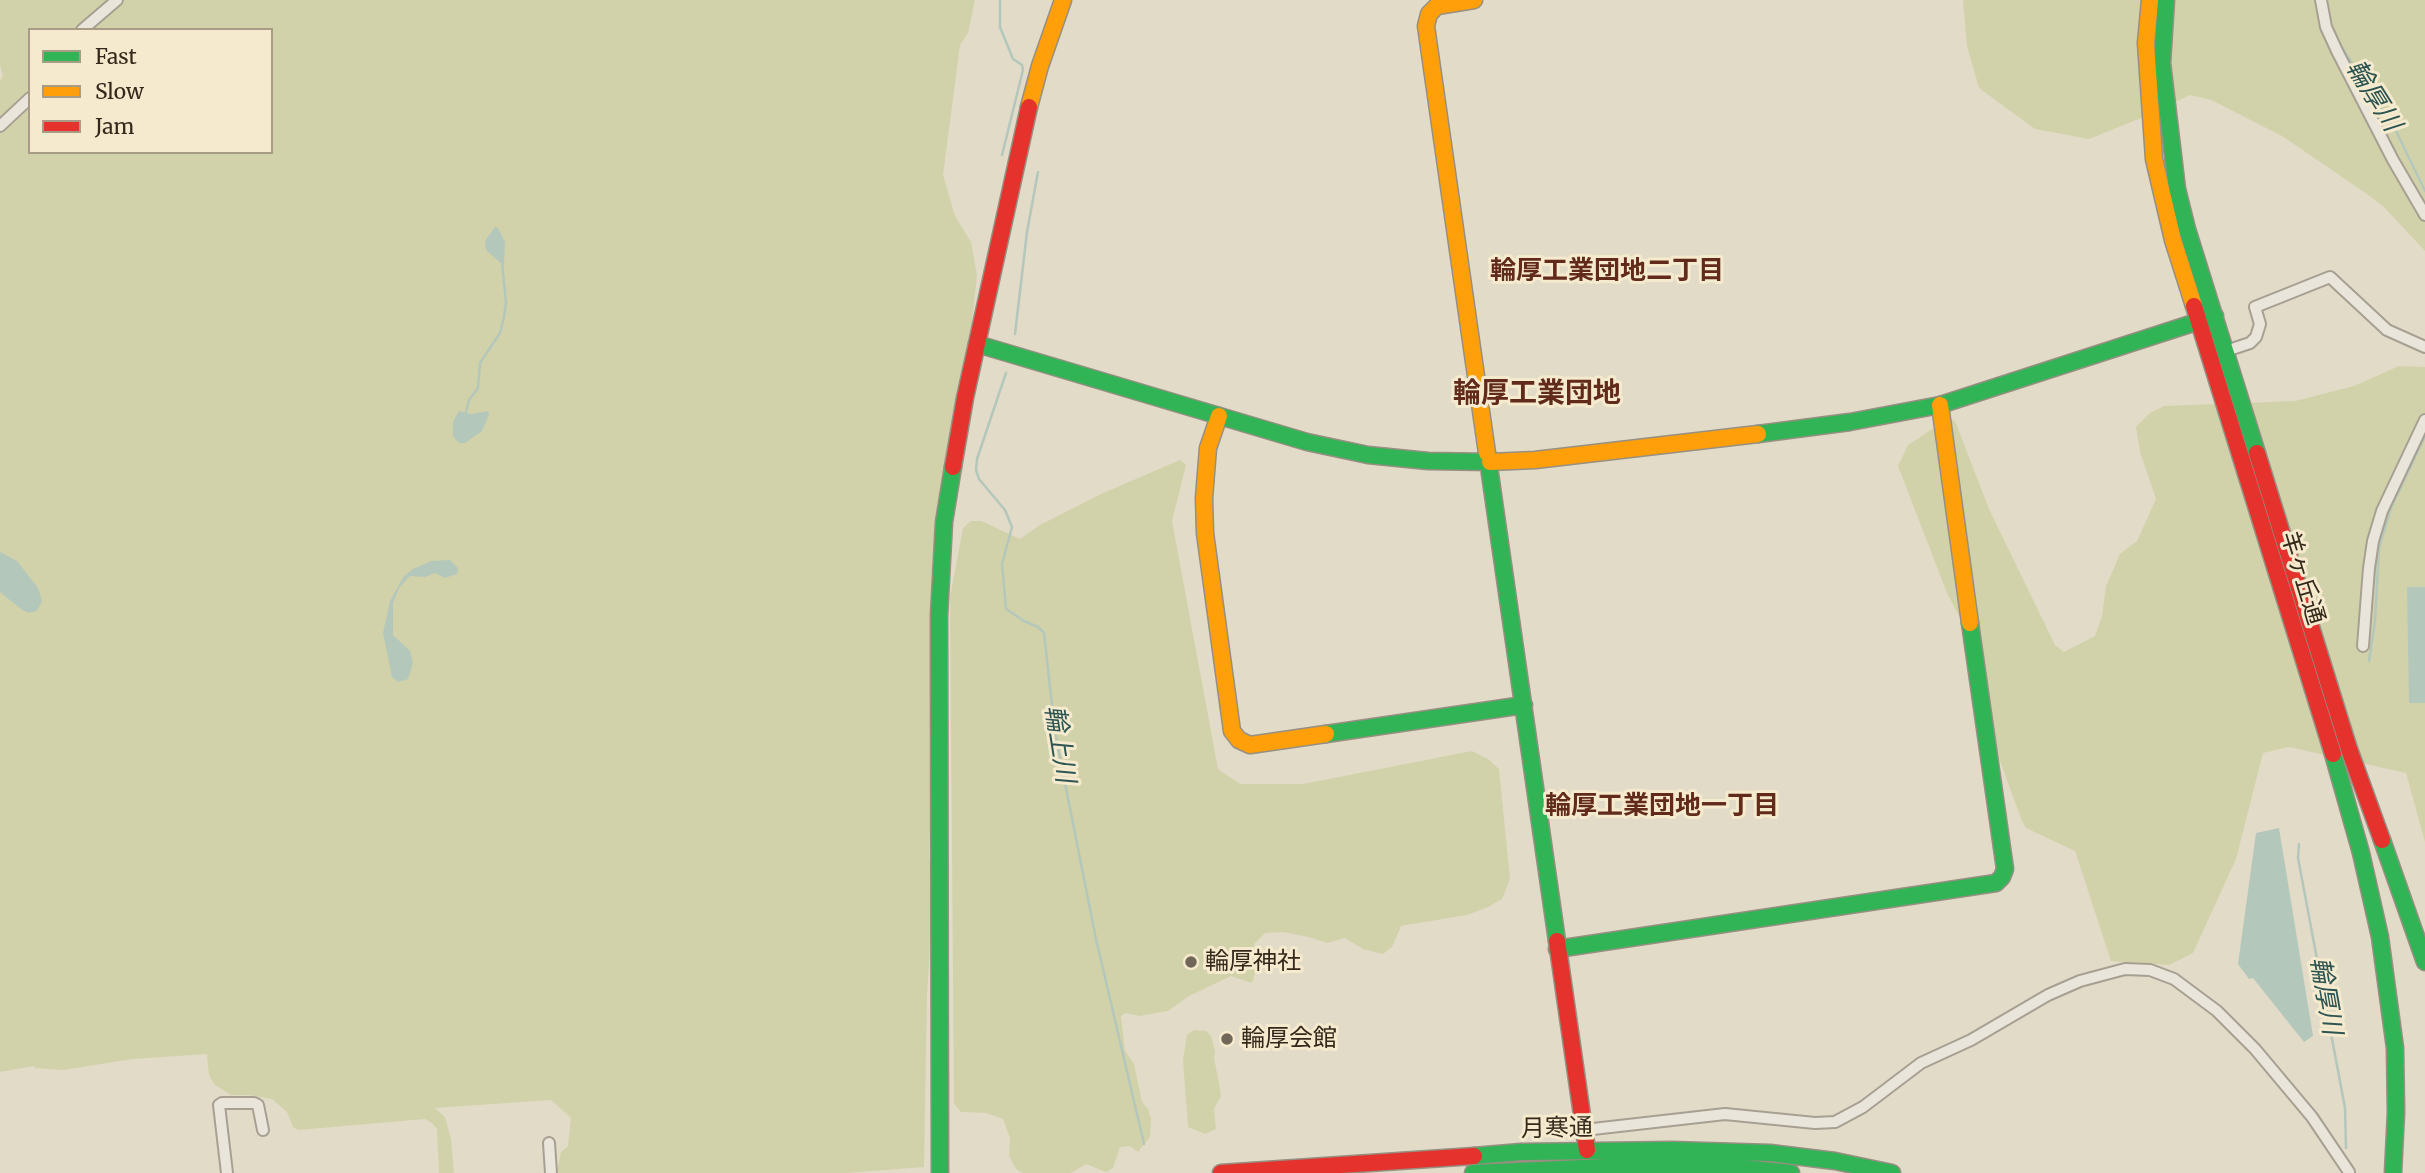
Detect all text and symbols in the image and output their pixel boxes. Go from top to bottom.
legend [28,28,273,154]
text: Fast [95,43,137,70]
water label: 輪厚川 [2339,55,2407,137]
text: Slow [95,78,144,105]
text: Jam [95,113,134,140]
district label: 輪厚工業団地二丁目 [1490,256,1724,288]
district label: 輪厚工業団地 [1453,377,1621,411]
street label: 羊ヶ丘通 [2274,528,2330,628]
water label: 輪上川 [1037,703,1081,785]
district label: 輪厚工業団地一丁目 [1545,791,1779,823]
place label: 輪厚神社 [1205,948,1301,976]
marker: 輪厚神社 [1183,954,1199,970]
water label: 輪厚川 [2303,955,2347,1037]
place label: 輪厚会館 [1241,1025,1337,1053]
marker: 輪厚会館 [1219,1031,1235,1047]
street label: 月寒通 [1521,1114,1593,1144]

